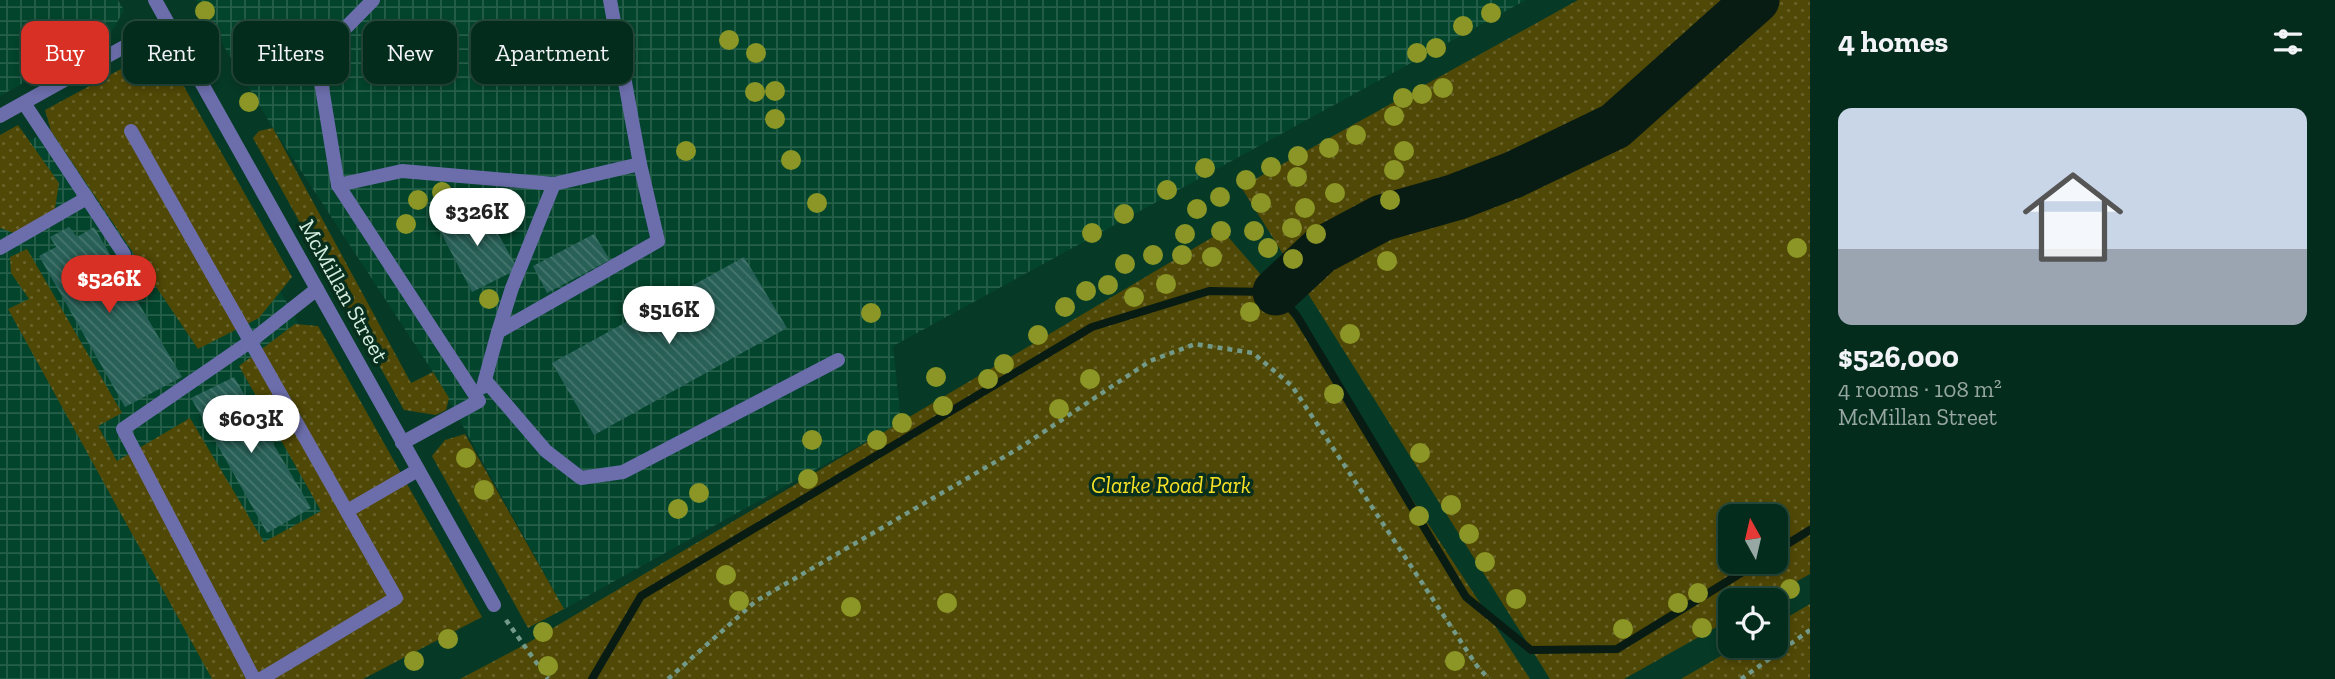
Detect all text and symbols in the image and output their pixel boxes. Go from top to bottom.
chip: Buy [21,21,109,84]
chip: Rent [123,21,219,84]
chip: Filters [233,21,349,84]
chip: New [363,21,457,84]
chip: Apartment [471,21,633,84]
icon: filters [2269,23,2307,61]
text: 4 homes [1838,24,1948,60]
icon: home [2010,154,2136,280]
pin: $326K [428,188,526,248]
text: $326K [445,197,509,225]
street label: McMillan Street [293,215,395,368]
pin: $526K [60,256,158,315]
text: $526K [77,264,141,292]
pin: $516K [620,286,718,346]
text: $516K [639,295,699,323]
text: $526,000 [1838,339,1959,375]
text: 4 rooms · 108 m² [1838,375,2002,403]
pin: $603K [202,396,300,455]
text: McMillan Street [1838,403,1997,431]
text: $603K [219,404,283,432]
park label: Clarke Road Park [1091,471,1251,499]
north arrow [1718,504,1788,574]
map controls [1718,504,1788,658]
button: locate [1718,588,1788,658]

